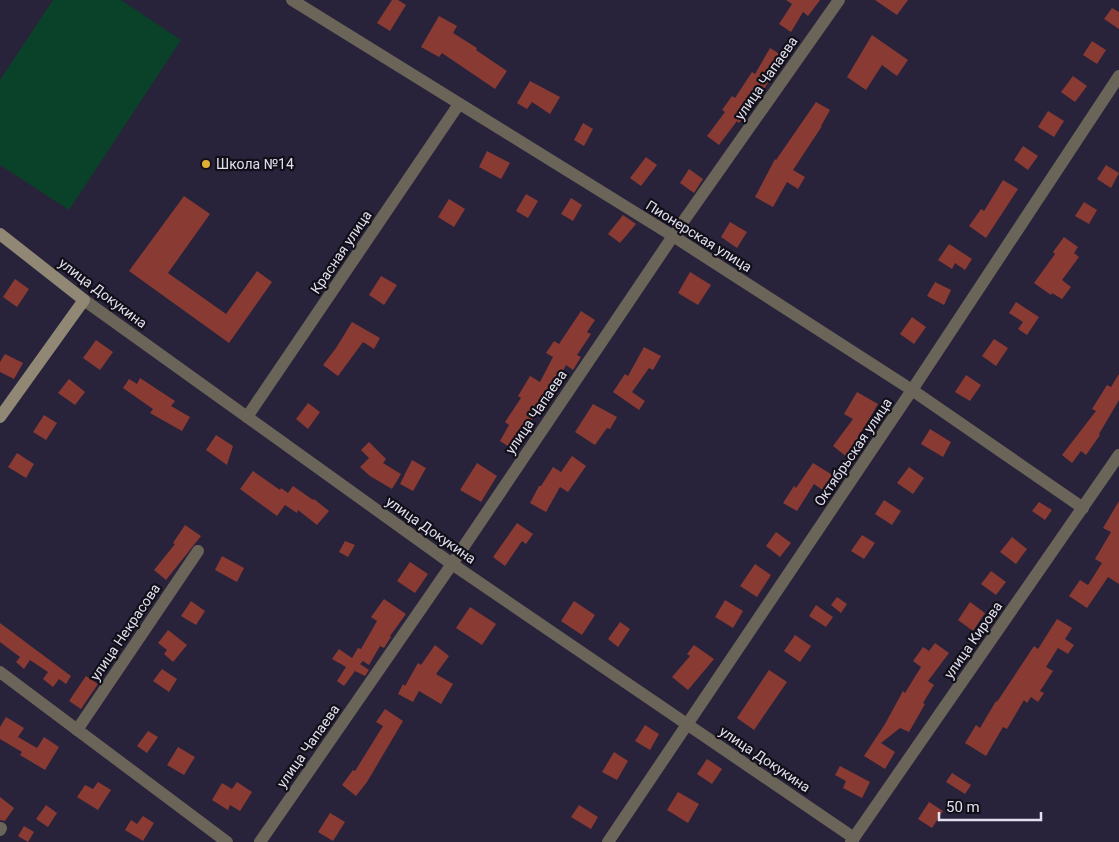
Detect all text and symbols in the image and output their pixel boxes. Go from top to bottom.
street label: улица Чапаева [731,33,801,123]
place label: Школа №14 [216,156,294,172]
marker: Школа №14 [200,158,212,170]
street label: Пионерская улица [643,197,755,275]
street label: Красная улица [307,207,375,297]
street label: улица Докукина [56,255,150,331]
street label: улица Чапаева [502,367,570,457]
street label: Октябрьская улица [811,395,895,509]
street label: улица Докукина [383,493,479,567]
street label: улица Некрасова [87,581,163,683]
street label: улица Кирова [941,598,1005,682]
street label: улица Чапаева [273,701,343,791]
street label: улица Докукина [717,723,813,795]
scale bar [939,790,1042,822]
text: 50 m [946,798,980,816]

